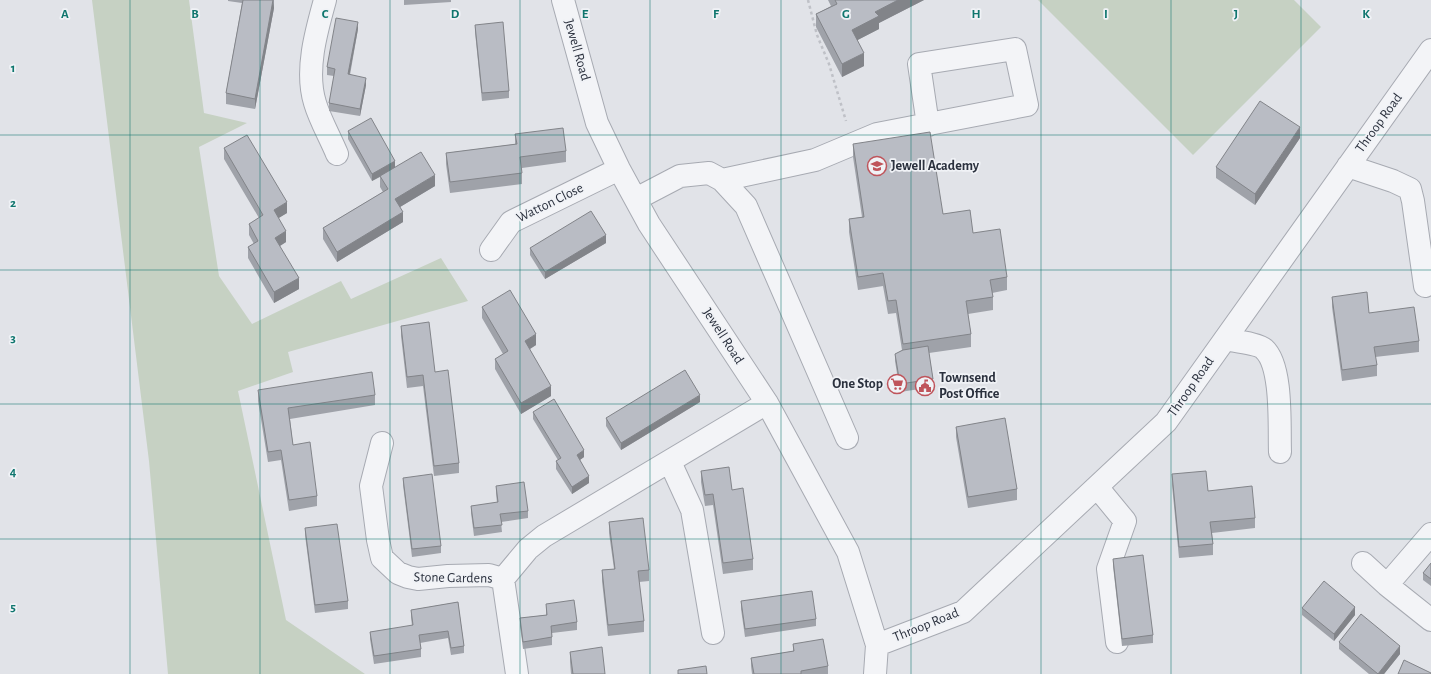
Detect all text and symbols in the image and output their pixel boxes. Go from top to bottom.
text: A [61,8,69,21]
text: B [191,8,199,21]
text: C [322,8,329,21]
text: D [451,8,460,21]
text: E [582,8,589,21]
text: F [713,8,720,21]
text: G [842,8,850,21]
text: H [971,8,981,21]
text: I [1104,8,1108,21]
text: J [1234,8,1238,21]
text: K [1362,8,1370,21]
street label: Jewell Road [562,18,592,82]
text: 1 [11,62,15,75]
street label: Throop Road [1353,91,1405,155]
school or university icon: Jewell Academy [866,155,888,177]
place label: Jewell Academy [891,159,980,173]
street label: Watton Close [514,181,586,225]
text: 2 [10,197,16,210]
street label: Jewell Road [700,306,746,366]
text: 3 [10,332,16,345]
street label: Throop Road [1165,355,1217,419]
place label: Townsend Post Office [939,371,1000,401]
supermarket icon: One Stop [886,373,908,395]
public building icon: Townsend Post Office [914,375,936,397]
place label: One Stop [832,377,883,391]
text: 4 [10,466,17,479]
street label: Stone Gardens [413,570,493,586]
text: 5 [10,601,16,614]
street label: Throop Road [891,606,961,644]

